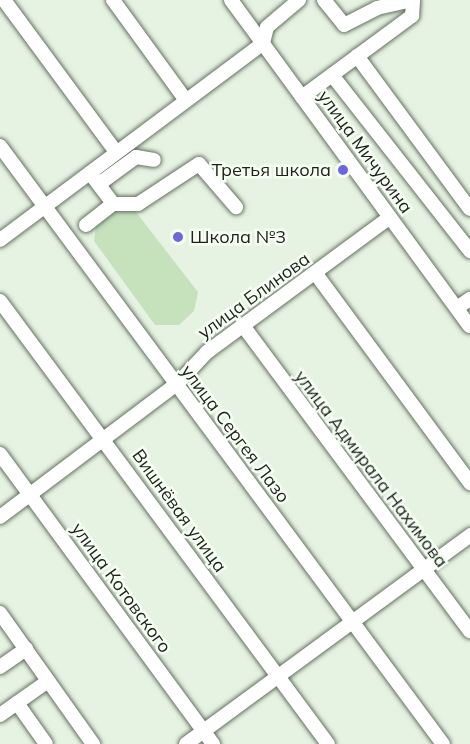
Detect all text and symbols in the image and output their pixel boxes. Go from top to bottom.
street label: улица Мичурина [313,86,417,218]
place label: Третья школа [212,159,331,181]
marker: Третья школа [336,163,350,177]
place label: Школа №3 [190,226,286,248]
marker: Школа №3 [171,230,185,244]
street label: улица Блинова [194,248,314,344]
street label: улица Сергея Лазо [176,361,294,507]
street label: улица Адмирала Нахимова [290,366,452,572]
street label: Вишнёвая улица [127,445,231,577]
street label: улица Котовского [67,519,175,657]

